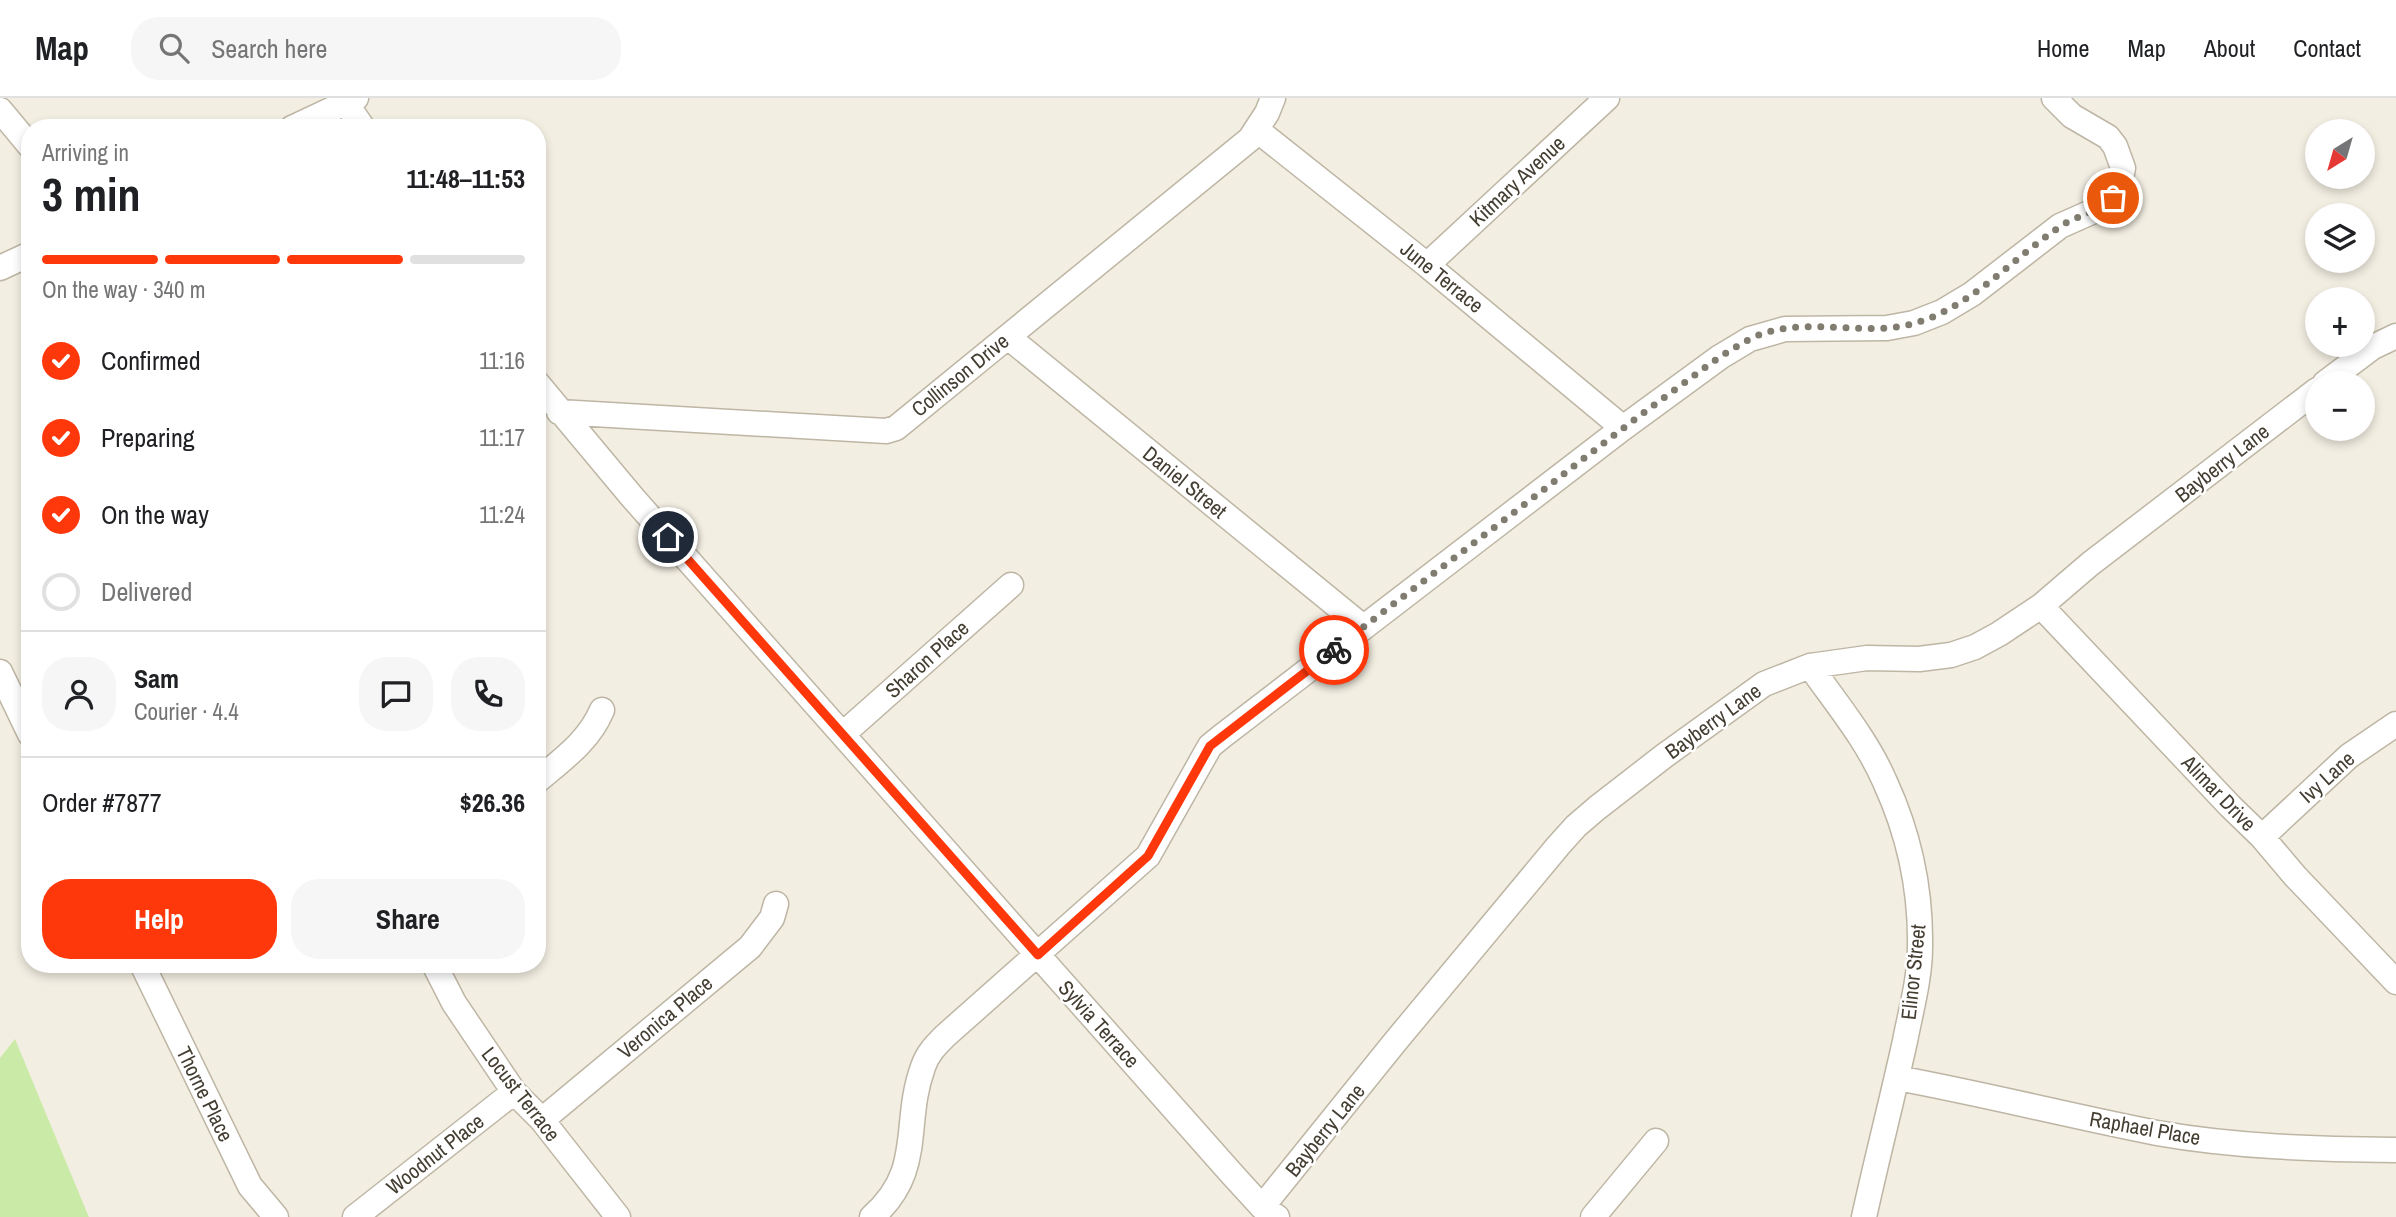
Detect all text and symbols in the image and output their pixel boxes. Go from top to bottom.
search box [131,17,621,80]
text: Map [35,26,89,70]
icon: search [155,29,193,67]
text: Search here [211,31,327,66]
text: Home [2037,32,2089,64]
text: Map [2127,32,2166,64]
text: About [2204,32,2255,64]
text: Contact [2293,32,2361,64]
north arrow [2305,119,2375,189]
map controls [2305,119,2375,441]
street label: Kitmary Avenue [1463,129,1571,233]
text: Arriving in [42,137,129,168]
text: 11:48–11:53 [406,161,525,196]
text: 3 min [42,163,141,225]
pin [2083,168,2143,228]
icon: bag [2094,179,2132,217]
button: layers [2305,203,2375,273]
street label: June Terrace [1394,235,1490,319]
text: On the way · 340 m [42,274,206,305]
button: + [2305,287,2375,357]
street label: Collinson Drive [905,327,1015,423]
icon: check [42,342,80,380]
text: Confirmed [101,343,201,378]
text: 11:16 [479,345,525,376]
button: − [2305,371,2375,441]
street label: Bayberry Lane [2169,417,2275,509]
icon: check [42,419,80,457]
text: Preparing [101,420,195,455]
text: 11:17 [479,422,525,453]
street label: Daniel Street [1137,439,1233,525]
icon: check [42,496,80,534]
text: On the way [101,497,209,532]
text: 11:24 [479,499,525,530]
pin [638,507,698,567]
icon: home [649,518,687,556]
text: Delivered [101,574,192,609]
street label: Sharon Place [879,614,975,704]
courier [1299,615,1369,685]
icon: bike [1315,631,1353,669]
button: person [42,657,116,731]
button: chat [359,657,433,731]
button: phone [451,657,525,731]
text: Sam [134,661,179,696]
street label: Bayberry Lane [1659,676,1767,766]
text: Courier · 4.4 [134,696,239,727]
street label: Ivy Lane [2293,744,2361,810]
street label: Alimar Drive [2175,748,2263,837]
text: Order #7877 [42,785,162,820]
text: $26.36 [460,785,525,820]
button: Help [42,879,277,959]
button: Share [291,879,525,959]
street label: Elinor Street [1894,923,1932,1021]
street label: Veronica Place [611,969,719,1065]
street label: Sylvia Terrace [1052,974,1146,1074]
street label: Locust Terrace [475,1041,567,1147]
street label: Thorne Place [170,1042,240,1146]
street label: Bayberry Lane [1278,1077,1372,1183]
street label: Raphael Place [2087,1104,2203,1152]
street label: Woodnut Place [380,1107,490,1201]

